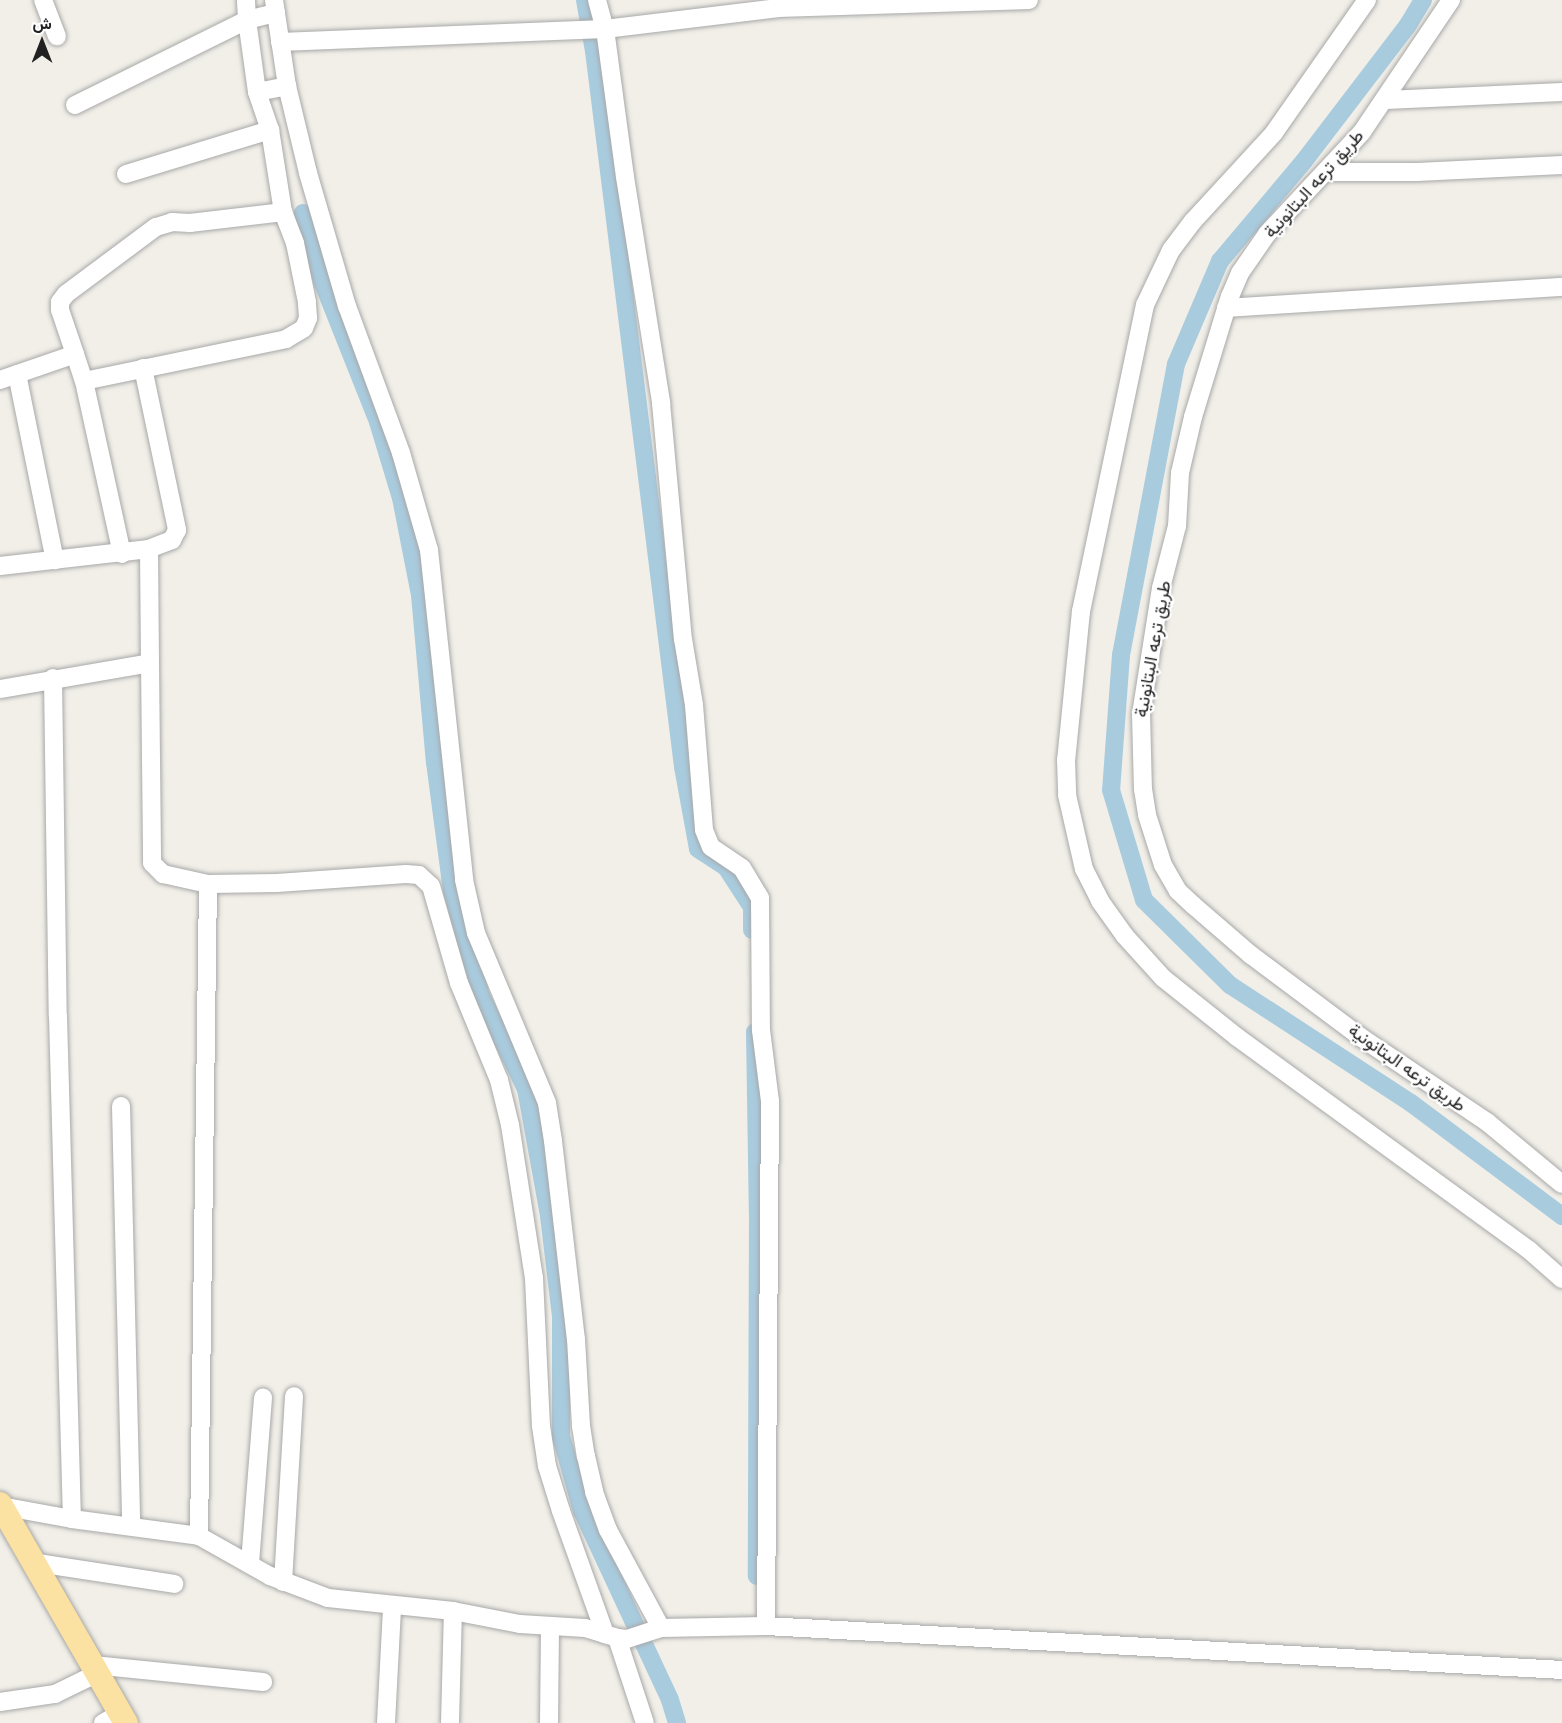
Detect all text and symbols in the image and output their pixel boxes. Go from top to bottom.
north arrow [12,12,72,72]
text: ش [32,13,52,34]
street label: طريق ترعه البتانونية [1260,125,1368,243]
street label: طريق ترعه البتانونية [1130,579,1176,719]
street label: طريق ترعه البتانونية [1344,1019,1470,1117]

